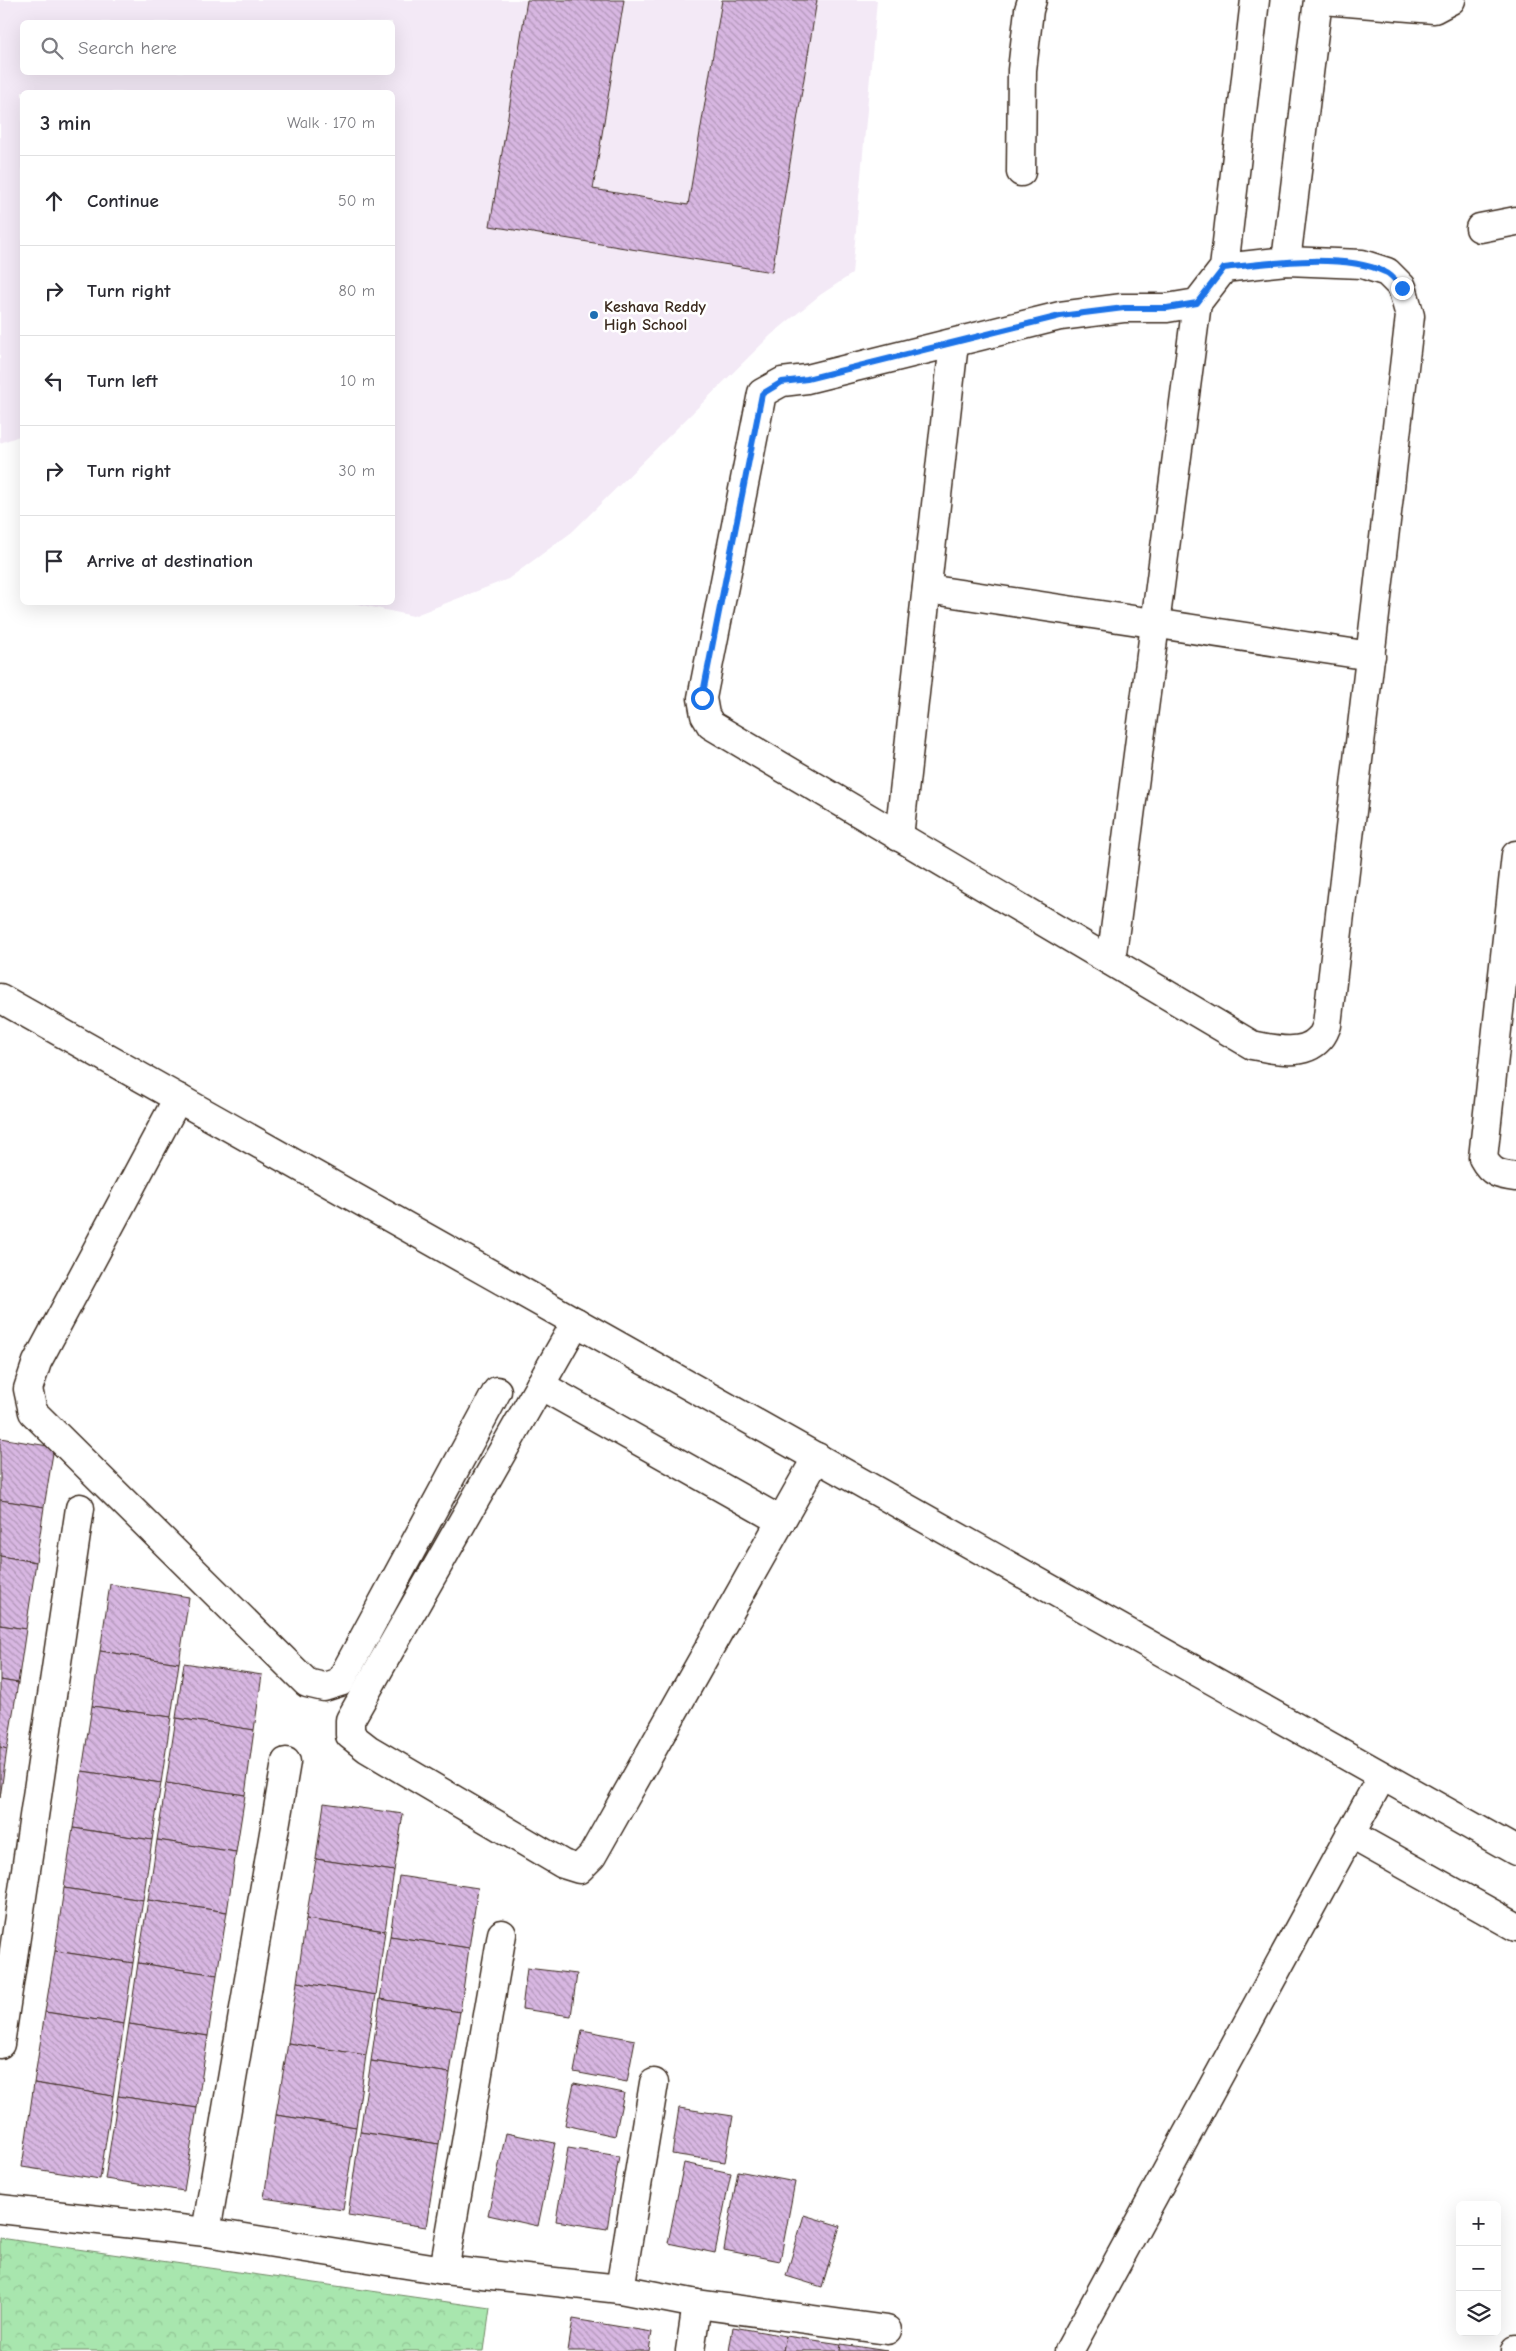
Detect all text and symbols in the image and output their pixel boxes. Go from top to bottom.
search box [20,20,395,75]
icon: search [38,34,66,62]
text: Search here [78,37,177,59]
text: 3 min [40,111,91,135]
text: Walk · 170 m [287,114,375,132]
icon: ahead [40,187,68,215]
text: Continue [87,190,159,212]
text: 50 m [338,192,375,210]
icon: right [40,277,68,305]
route end [1391,277,1414,300]
text: Turn right [87,280,171,302]
text: 80 m [338,282,375,300]
place label: Keshava Reddy High School [604,298,706,334]
marker: Keshava Reddy High School [588,309,600,321]
icon: left [40,367,68,395]
text: Turn left [87,370,158,392]
text: 10 m [340,372,375,390]
icon: right [40,457,68,485]
text: Turn right [87,460,171,482]
text: 30 m [339,462,375,480]
icon: arrive [40,547,68,575]
text: Arrive at destination [87,550,253,572]
route start [691,687,714,710]
map controls [1456,2201,1501,2336]
button: + [1456,2201,1501,2246]
button: − [1456,2246,1501,2291]
button: layers [1456,2291,1501,2336]

